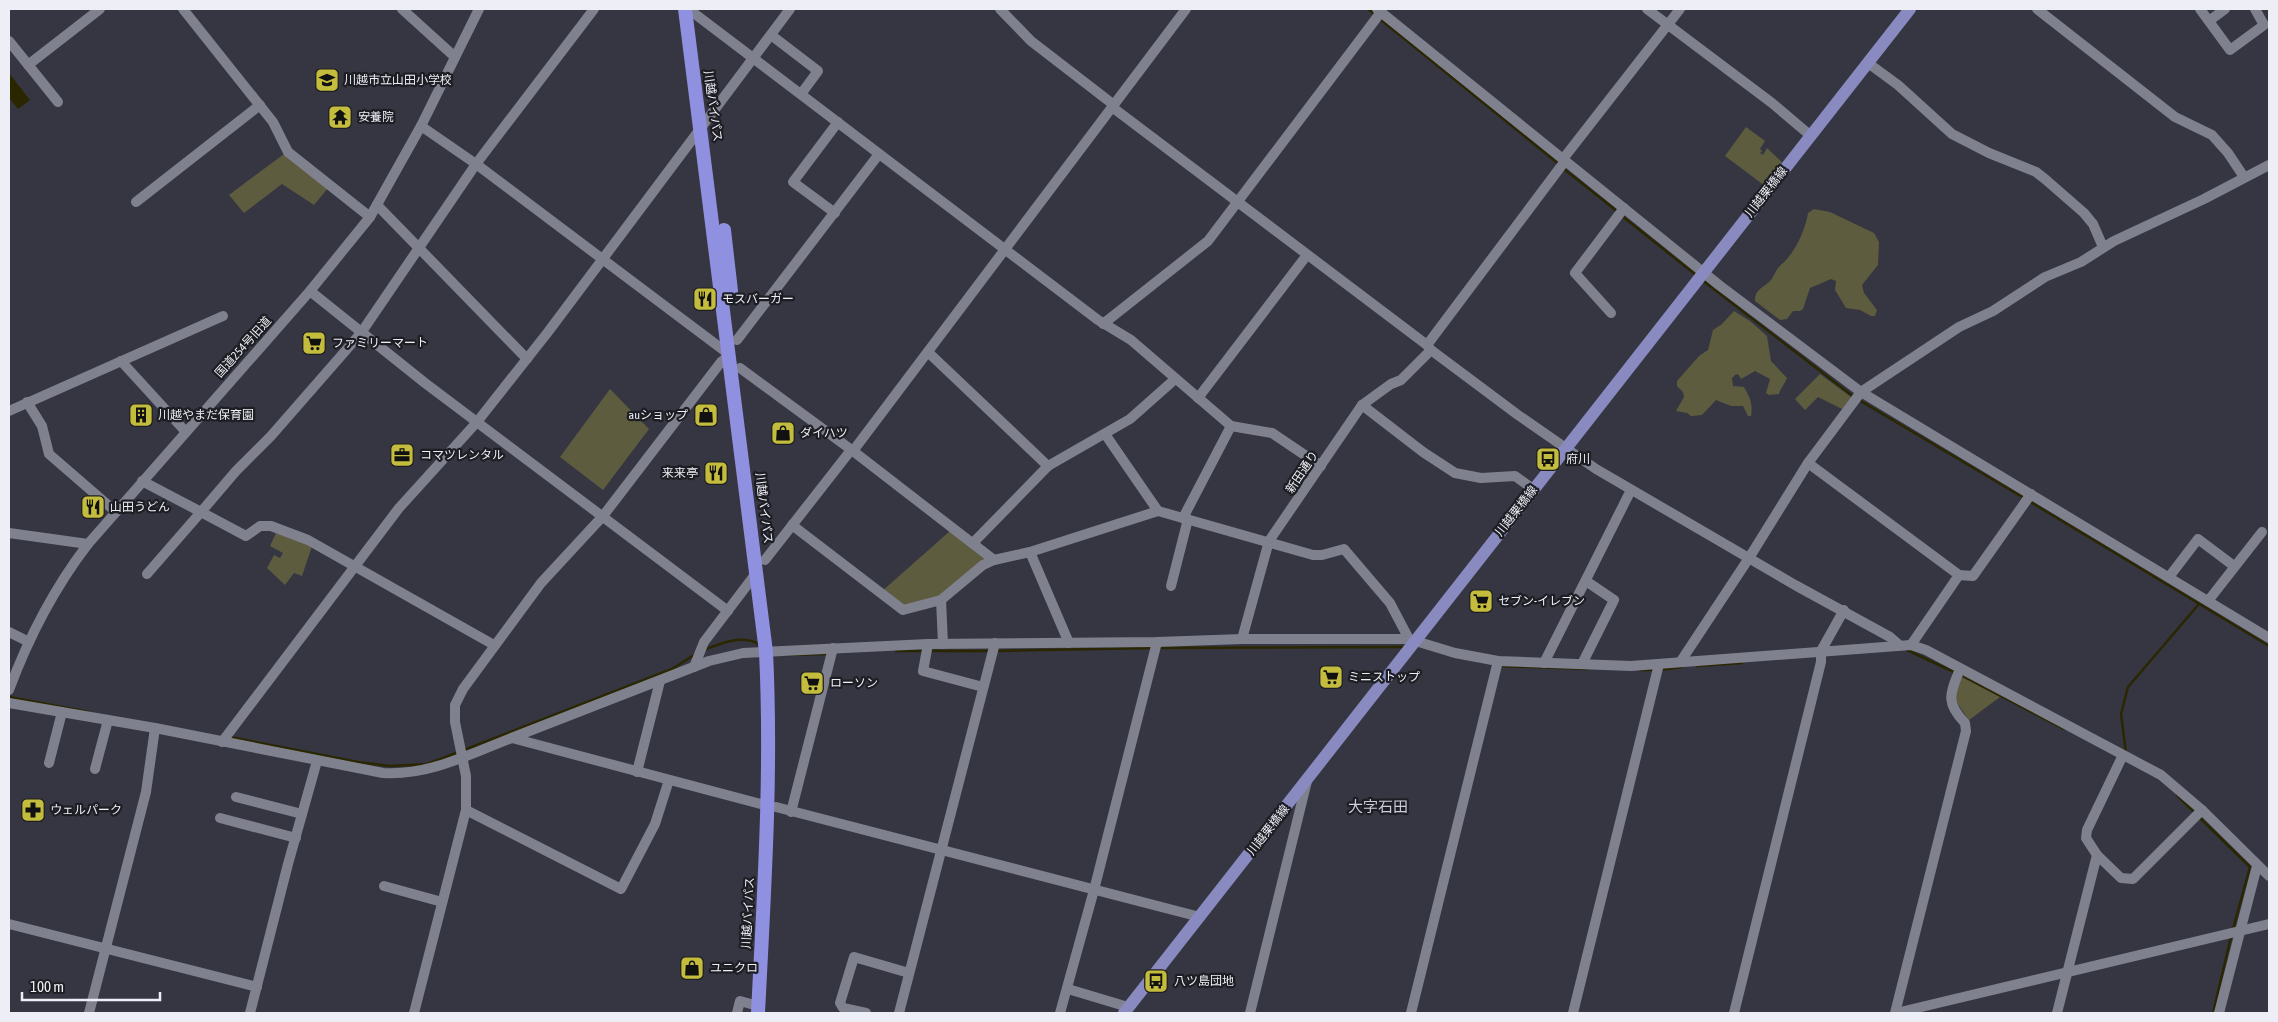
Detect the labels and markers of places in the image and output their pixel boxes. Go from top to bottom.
school or university icon: 川越市立山田小学校 [314,67,340,93]
place label: 川越市立山田小学校 [344,73,452,87]
temple icon: 安養院 [327,104,353,130]
place label: 安養院 [358,110,394,124]
restaurant icon: モスバーガー [692,286,718,312]
place label: モスバーガー [722,292,794,306]
supermarket icon: ファミリーマート [301,330,327,356]
place label: ファミリーマート [332,336,428,350]
building icon: 川越やまだ保育園 [128,402,154,428]
shop icon: auショップ [693,402,719,428]
place label: 川越やまだ保育園 [158,408,254,422]
place label: auショップ [629,408,688,422]
shop icon: ダイハツ [770,420,796,446]
place label: ダイハツ [800,426,848,440]
office icon: コマツレンタル [389,442,415,468]
bus stop icon: 府川 [1535,446,1561,472]
place label: コマツレンタル [420,448,504,462]
place label: 府川 [1566,452,1590,466]
restaurant icon: 来来亭 [703,460,729,486]
place label: 来来亭 [662,466,698,480]
restaurant icon: 山田うどん [80,494,106,520]
place label: 山田うどん [110,500,170,514]
supermarket icon: セブン-イレブン [1468,588,1494,614]
place label: セブン-イレブン [1498,594,1585,608]
supermarket icon: ミニストップ [1318,664,1344,690]
supermarket icon: ローソン [799,670,825,696]
place label: ミニストップ [1348,670,1420,684]
place label: ローソン [830,676,878,690]
pharmacy icon: ウェルパーク [20,797,46,823]
place label: ウェルパーク [50,803,122,817]
shop icon: ユニクロ [679,955,705,981]
place label: ユニクロ [710,961,758,975]
bus stop icon: 八ツ島団地 [1143,968,1169,994]
place label: 八ツ島団地 [1174,974,1234,988]

